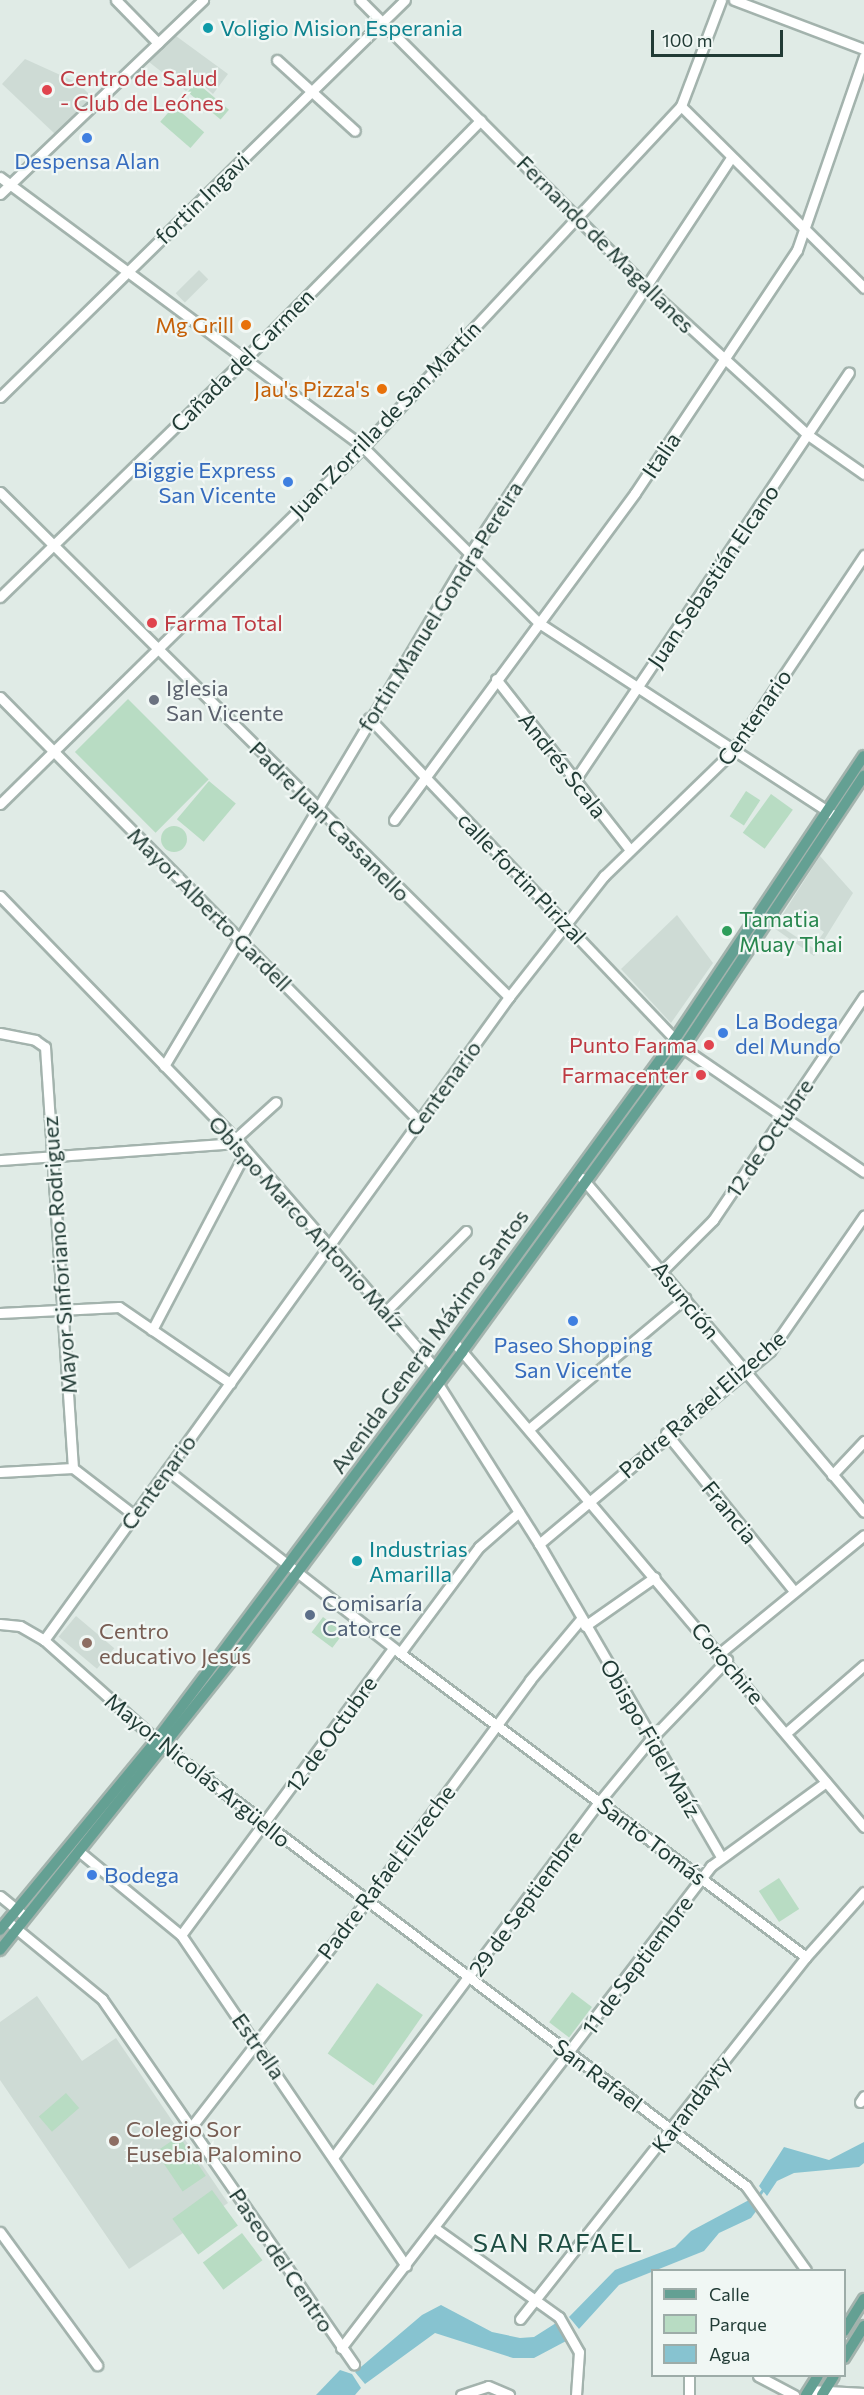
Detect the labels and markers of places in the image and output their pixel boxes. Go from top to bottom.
place label: Voligio Mision Esperania [220,15,463,41]
marker: Voligio Mision Esperania [201,21,215,35]
place label: Centro de Salud - Club de Leónes [60,64,224,116]
marker: Centro de Salud - Club de Leónes [38,81,56,99]
marker: Despensa Alan [80,131,94,145]
place label: Despensa Alan [14,148,160,174]
place label: Mg Grill [155,312,234,338]
marker: Mg Grill [239,318,253,332]
place label: Jau's Pizza's [254,376,370,402]
marker: Jau's Pizza's [375,382,389,396]
place label: Biggie Express San Vicente [133,456,276,508]
marker: Biggie Express San Vicente [281,475,295,489]
place label: Farma Total [164,610,283,636]
marker: Farma Total [145,616,159,630]
place label: Iglesia San Vicente [166,674,284,726]
marker: Iglesia San Vicente [147,693,161,707]
place label: Tamatia Muay Thai [739,905,843,956]
marker: Tamatia Muay Thai [720,924,734,938]
place label: La Bodega del Mundo [735,1007,841,1058]
marker: La Bodega del Mundo [716,1026,730,1040]
place label: Punto Farma [569,1032,697,1058]
marker: Punto Farma [702,1038,716,1052]
place label: Farmacenter [561,1062,689,1088]
marker: Farmacenter [694,1068,708,1082]
marker: Paseo Shopping San Vicente [566,1314,580,1328]
place label: Paseo Shopping San Vicente [493,1331,653,1382]
place label: Industrias Amarilla [369,1535,468,1586]
marker: Industrias Amarilla [350,1554,364,1568]
place label: Comisaría Catorce [322,1589,423,1640]
marker: Comisaría Catorce [303,1608,317,1622]
place label: Centro educativo Jesús [99,1617,251,1669]
marker: Centro educativo Jesús [80,1636,94,1650]
place label: Bodega [104,1862,179,1888]
marker: Bodega [85,1868,99,1882]
place label: Colegio Sor Eusebia Palomino [126,2115,302,2166]
marker: Colegio Sor Eusebia Palomino [107,2134,121,2148]

